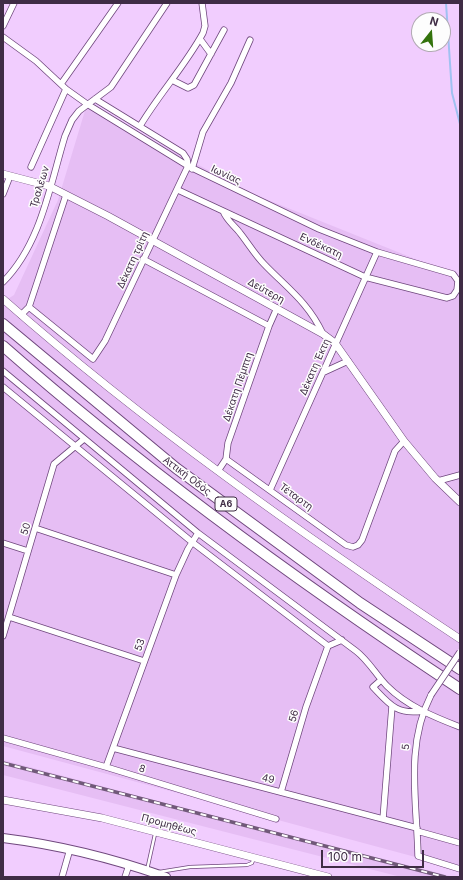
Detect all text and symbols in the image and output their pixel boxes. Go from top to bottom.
north arrow [411,12,451,52]
text: N [428,14,440,29]
street label: Ιωνίας [209,163,243,187]
street label: Τραλέων [28,165,52,209]
street label: Δέκατη τρίτη [115,230,151,290]
street label: Ενδέκατη [298,231,344,261]
street label: Δεύτερη [246,276,286,306]
street label: Δέκατη Έκτη [297,337,333,397]
street label: Δέκατη Πέμπτη [221,351,255,423]
street label: Αττική Οδός [161,454,213,498]
street label: Τέταρτη [277,481,315,513]
road number: Α6 [215,497,237,511]
street label: 50 [18,521,34,537]
street label: 53 [132,637,148,653]
street label: 56 [287,708,301,724]
street label: 5 [400,743,412,751]
street label: 8 [137,762,147,776]
street label: 49 [260,772,276,786]
street label: Προμηθέως [140,812,198,838]
scale bar [323,842,426,868]
text: 100 m [328,849,362,864]

